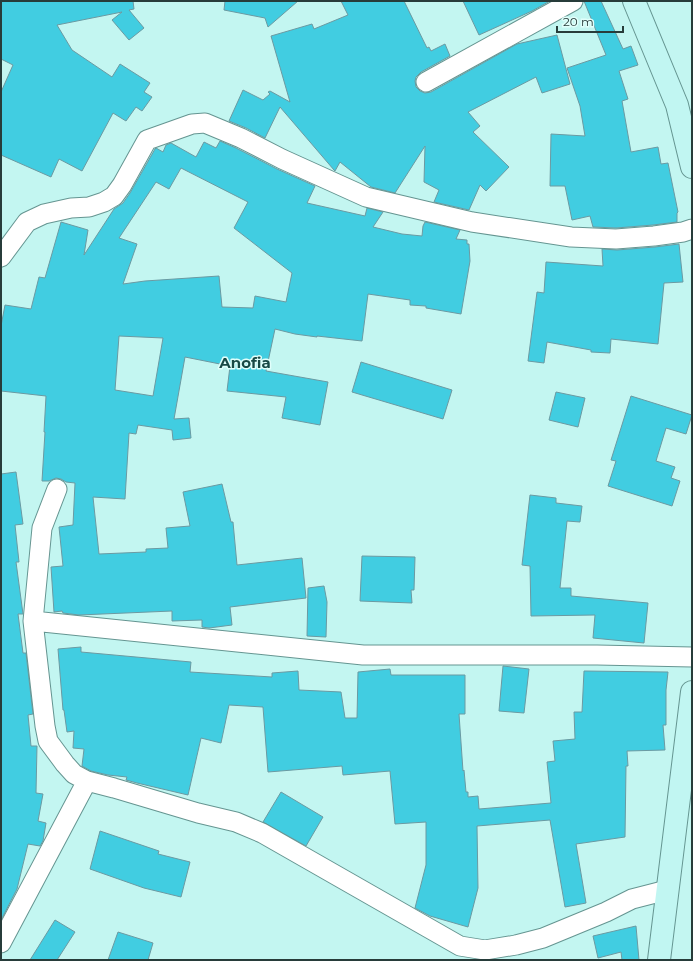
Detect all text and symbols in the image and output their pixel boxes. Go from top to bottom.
scale bar [557,8,623,34]
text: 20 m [563,14,594,29]
district label: Anofia [218,353,271,372]

